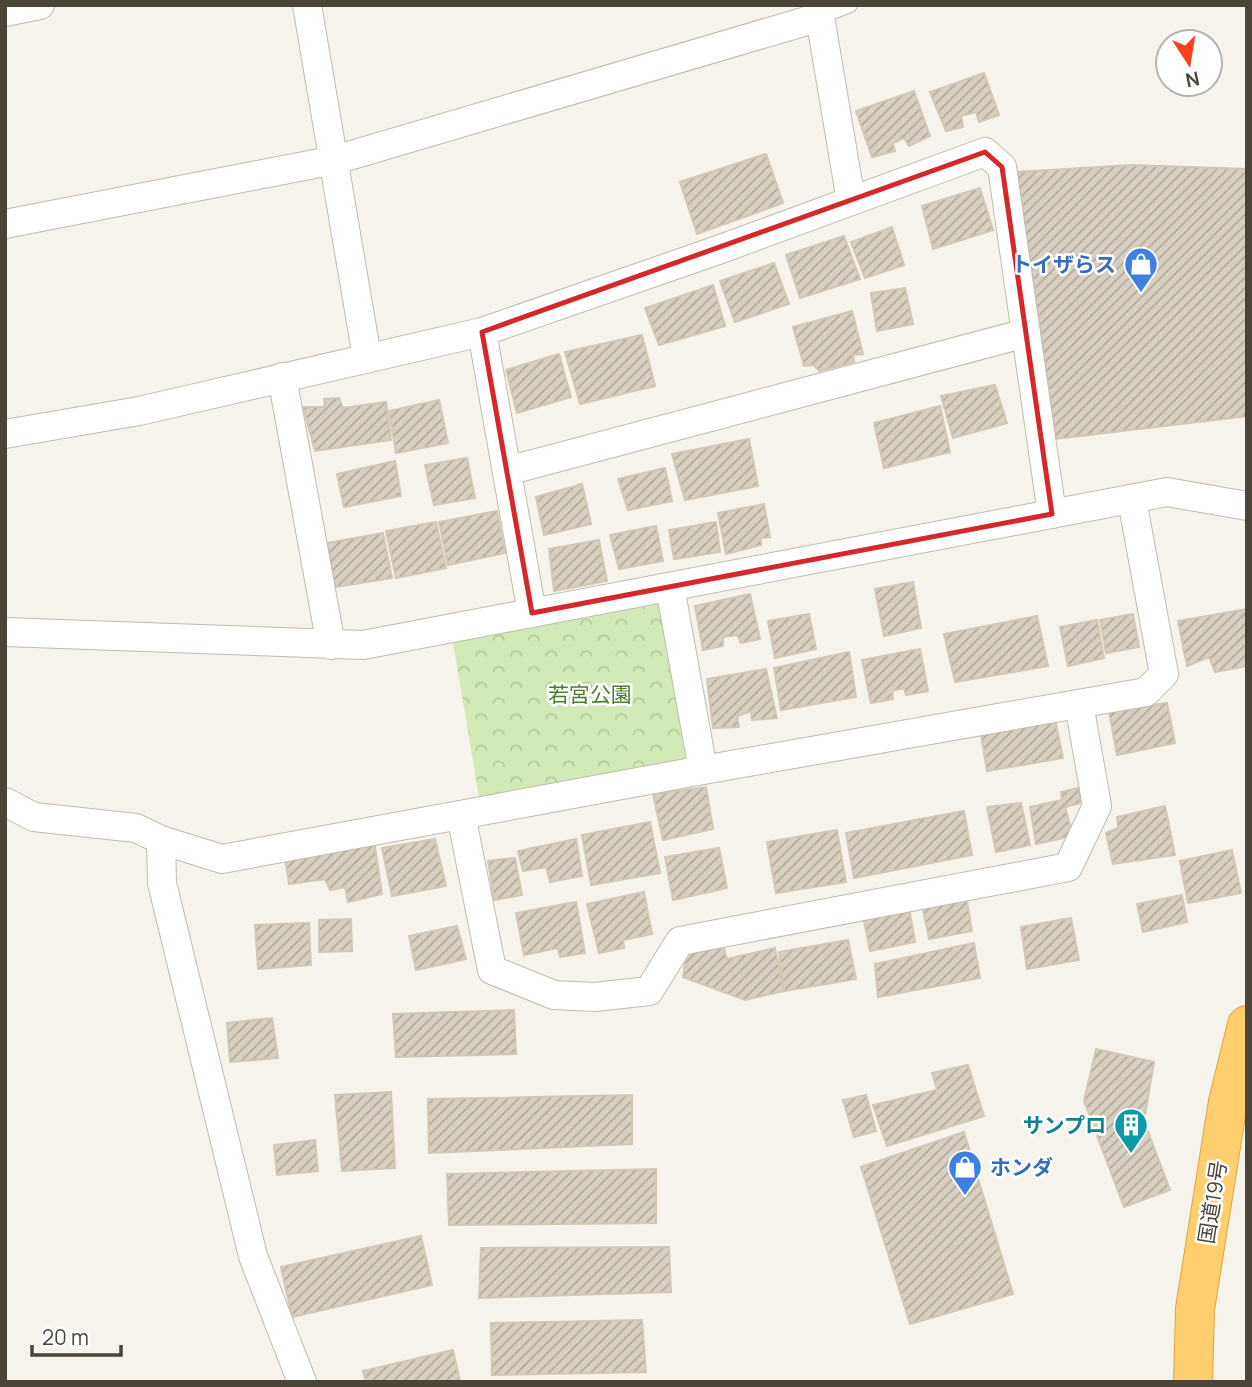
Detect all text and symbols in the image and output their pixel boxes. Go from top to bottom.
north arrow [1154,28,1224,98]
text: N [1183,65,1202,94]
shop icon: トイザらス [1122,245,1160,294]
place label: トイザらス [1011,250,1116,278]
park label: 若宮公園 [548,680,632,708]
building icon: サンプロ [1112,1106,1150,1155]
place label: サンプロ [1023,1111,1106,1139]
shop icon: ホンダ [946,1148,984,1197]
place label: ホンダ [990,1153,1053,1181]
street label: 国道19号 [1192,1158,1232,1246]
scale bar [32,1314,121,1358]
text: 20 m [42,1323,89,1351]

